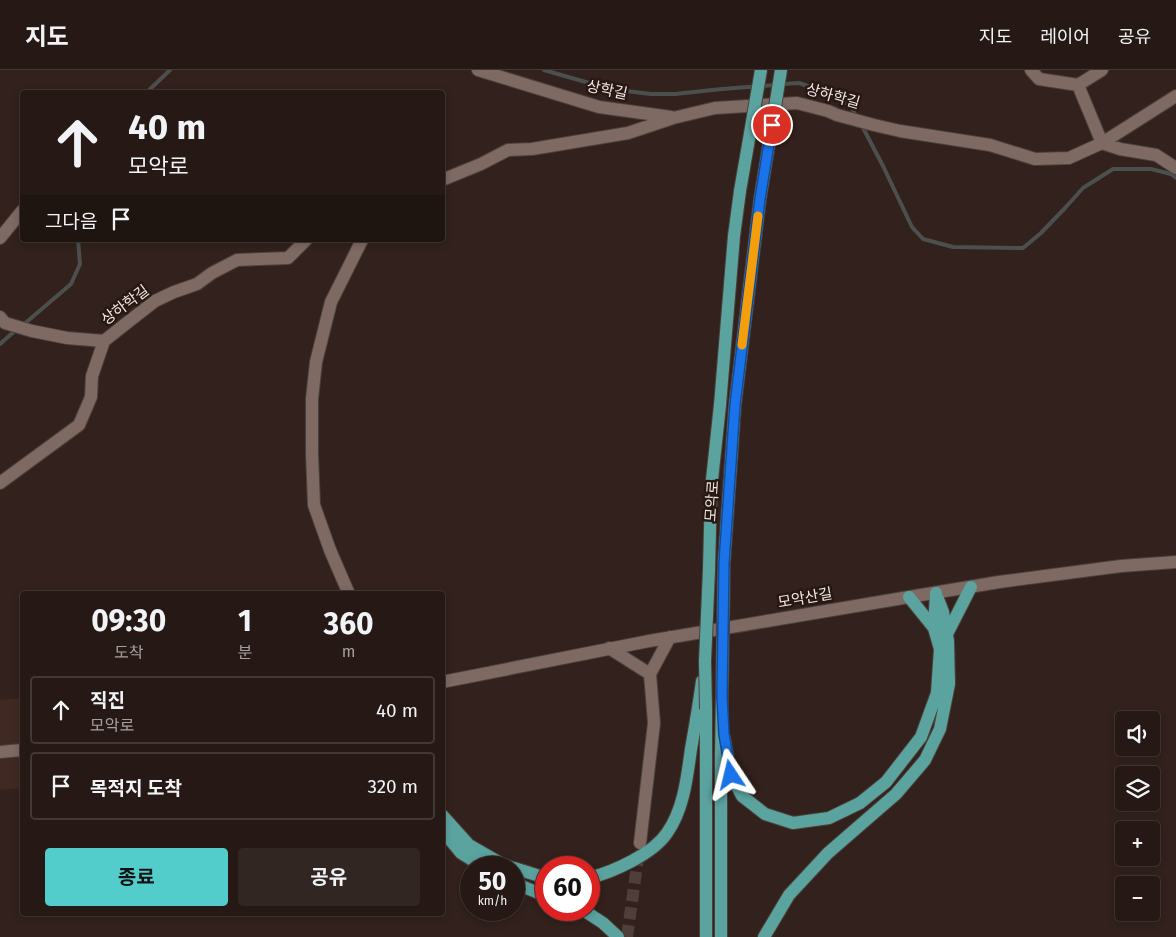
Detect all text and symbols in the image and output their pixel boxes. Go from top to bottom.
text: 지도 [25,23,69,51]
text: 지도 [979,26,1012,48]
text: 레이어 [1040,26,1090,48]
text: 공유 [1118,26,1151,48]
street label: 상학길 [585,77,629,103]
street label: 상하학길 [804,80,862,112]
pin [751,104,793,146]
text: 40 m [128,106,206,148]
icon: ahead [45,110,110,175]
icon: arrive [758,111,786,139]
text: 모악로 [128,153,189,180]
icon: arrive [107,205,135,233]
text: 그다음 [45,210,97,233]
street label: 상하학길 [98,281,152,329]
street label: 모악로 [702,480,722,522]
street label: 모악산길 [776,584,834,612]
text: 09:30 [91,603,166,639]
text: 1 [238,603,252,639]
text: 360 [324,606,374,642]
text: m [342,642,355,661]
text: 도착 [114,643,143,662]
text: 분 [238,643,252,662]
text: 직진 [90,689,125,712]
icon: ahead [47,696,75,724]
text: 40 m [376,699,418,722]
map controls [1115,711,1160,921]
button: sound [1115,711,1160,756]
text: 모악로 [90,716,134,735]
position arrow [704,748,756,800]
button: layers [1115,766,1160,811]
icon: arrive [47,772,75,800]
text: 320 m [367,775,418,798]
text: 목적지 도착 [90,777,182,800]
button: + [1115,821,1160,866]
button: 종료 [45,848,228,906]
button: 공유 [238,848,420,906]
speed limit sign: 60 [535,856,600,921]
text: 50 [478,867,507,897]
button: − [1115,876,1160,921]
text: km/h [478,894,507,908]

